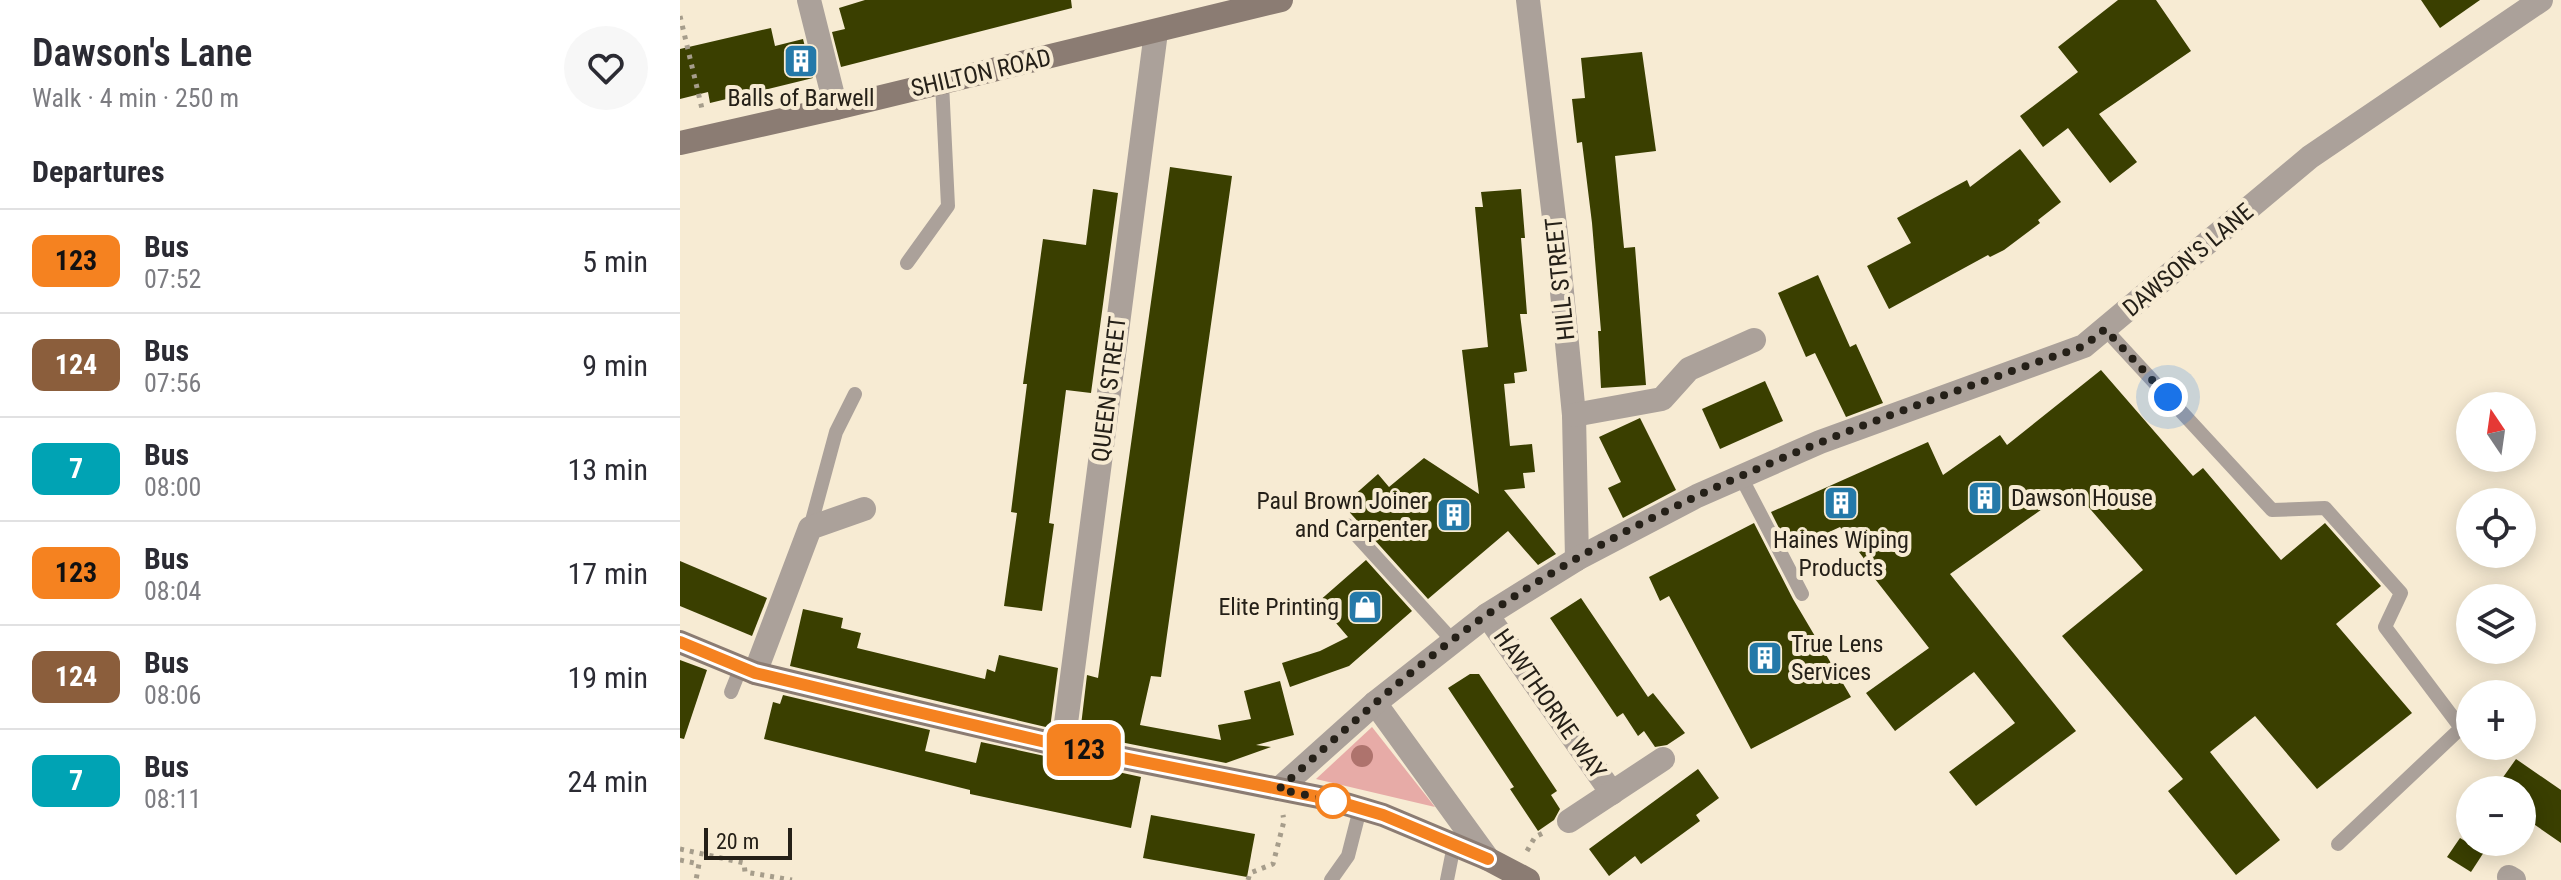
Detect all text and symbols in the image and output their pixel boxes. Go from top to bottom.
button: heart [564,26,648,110]
text: Dawson's Lane [32,31,252,75]
building icon: Balls of Barwell [782,42,820,80]
street label: SHILTON ROAD [908,43,1054,103]
text: Walk · 4 min · 250 m [32,83,239,113]
place label: Balls of Barwell [727,84,875,112]
text: Departures [32,154,165,189]
street label: DAWSON'S LANE [2117,198,2259,322]
street label: HILL STREET [1540,216,1580,342]
text: Bus [144,229,189,264]
text: 123 [55,244,97,277]
text: 5 min [582,244,648,279]
text: 07:52 [144,264,201,294]
street label: QUEEN STREET [1086,315,1132,463]
text: Bus [144,333,189,368]
text: 124 [55,348,97,381]
text: 9 min [582,348,648,383]
text: 07:56 [144,368,201,398]
your location [2148,377,2188,417]
north arrow [2456,392,2536,472]
map controls [2456,392,2536,856]
text: Bus [144,437,189,472]
text: 7 [69,452,83,485]
text: 13 min [567,452,648,487]
text: 08:00 [144,472,201,502]
building icon: Dawson House [1966,479,2004,517]
building icon: Haines Wiping Products [1822,484,1860,522]
place label: Dawson House [2011,484,2153,512]
place label: Paul Brown Joiner and Carpenter [1256,487,1428,543]
button: locate [2456,488,2536,568]
building icon: Paul Brown Joiner and Carpenter [1435,496,1473,534]
place label: Haines Wiping Products [1773,526,1909,582]
text: Bus [144,541,189,576]
text: 123 [55,556,97,589]
text: 17 min [567,556,648,591]
text: 08:04 [144,576,201,606]
button: layers [2456,584,2536,664]
shop icon: Elite Printing [1346,588,1384,626]
place label: Elite Printing [1218,593,1339,621]
street label: HAWTHORNE WAY [1488,624,1612,785]
place label: True Lens Services [1791,630,1884,686]
building icon: True Lens Services [1746,639,1784,677]
text: Bus [144,645,189,680]
text: 124 [55,660,97,693]
text: 19 min [567,660,648,695]
text: 08:06 [144,680,201,710]
button: + [2456,680,2536,760]
line badge: 123 [1038,724,1130,776]
text: 123 [1063,733,1105,766]
text: Bus [144,749,189,784]
text: 7 [69,764,83,797]
text: 24 min [567,764,648,799]
button: − [2456,776,2536,856]
text: 08:11 [144,784,201,814]
unlabelled marker [1316,784,1350,818]
scale bar [704,824,792,860]
text: 20 m [716,829,759,854]

